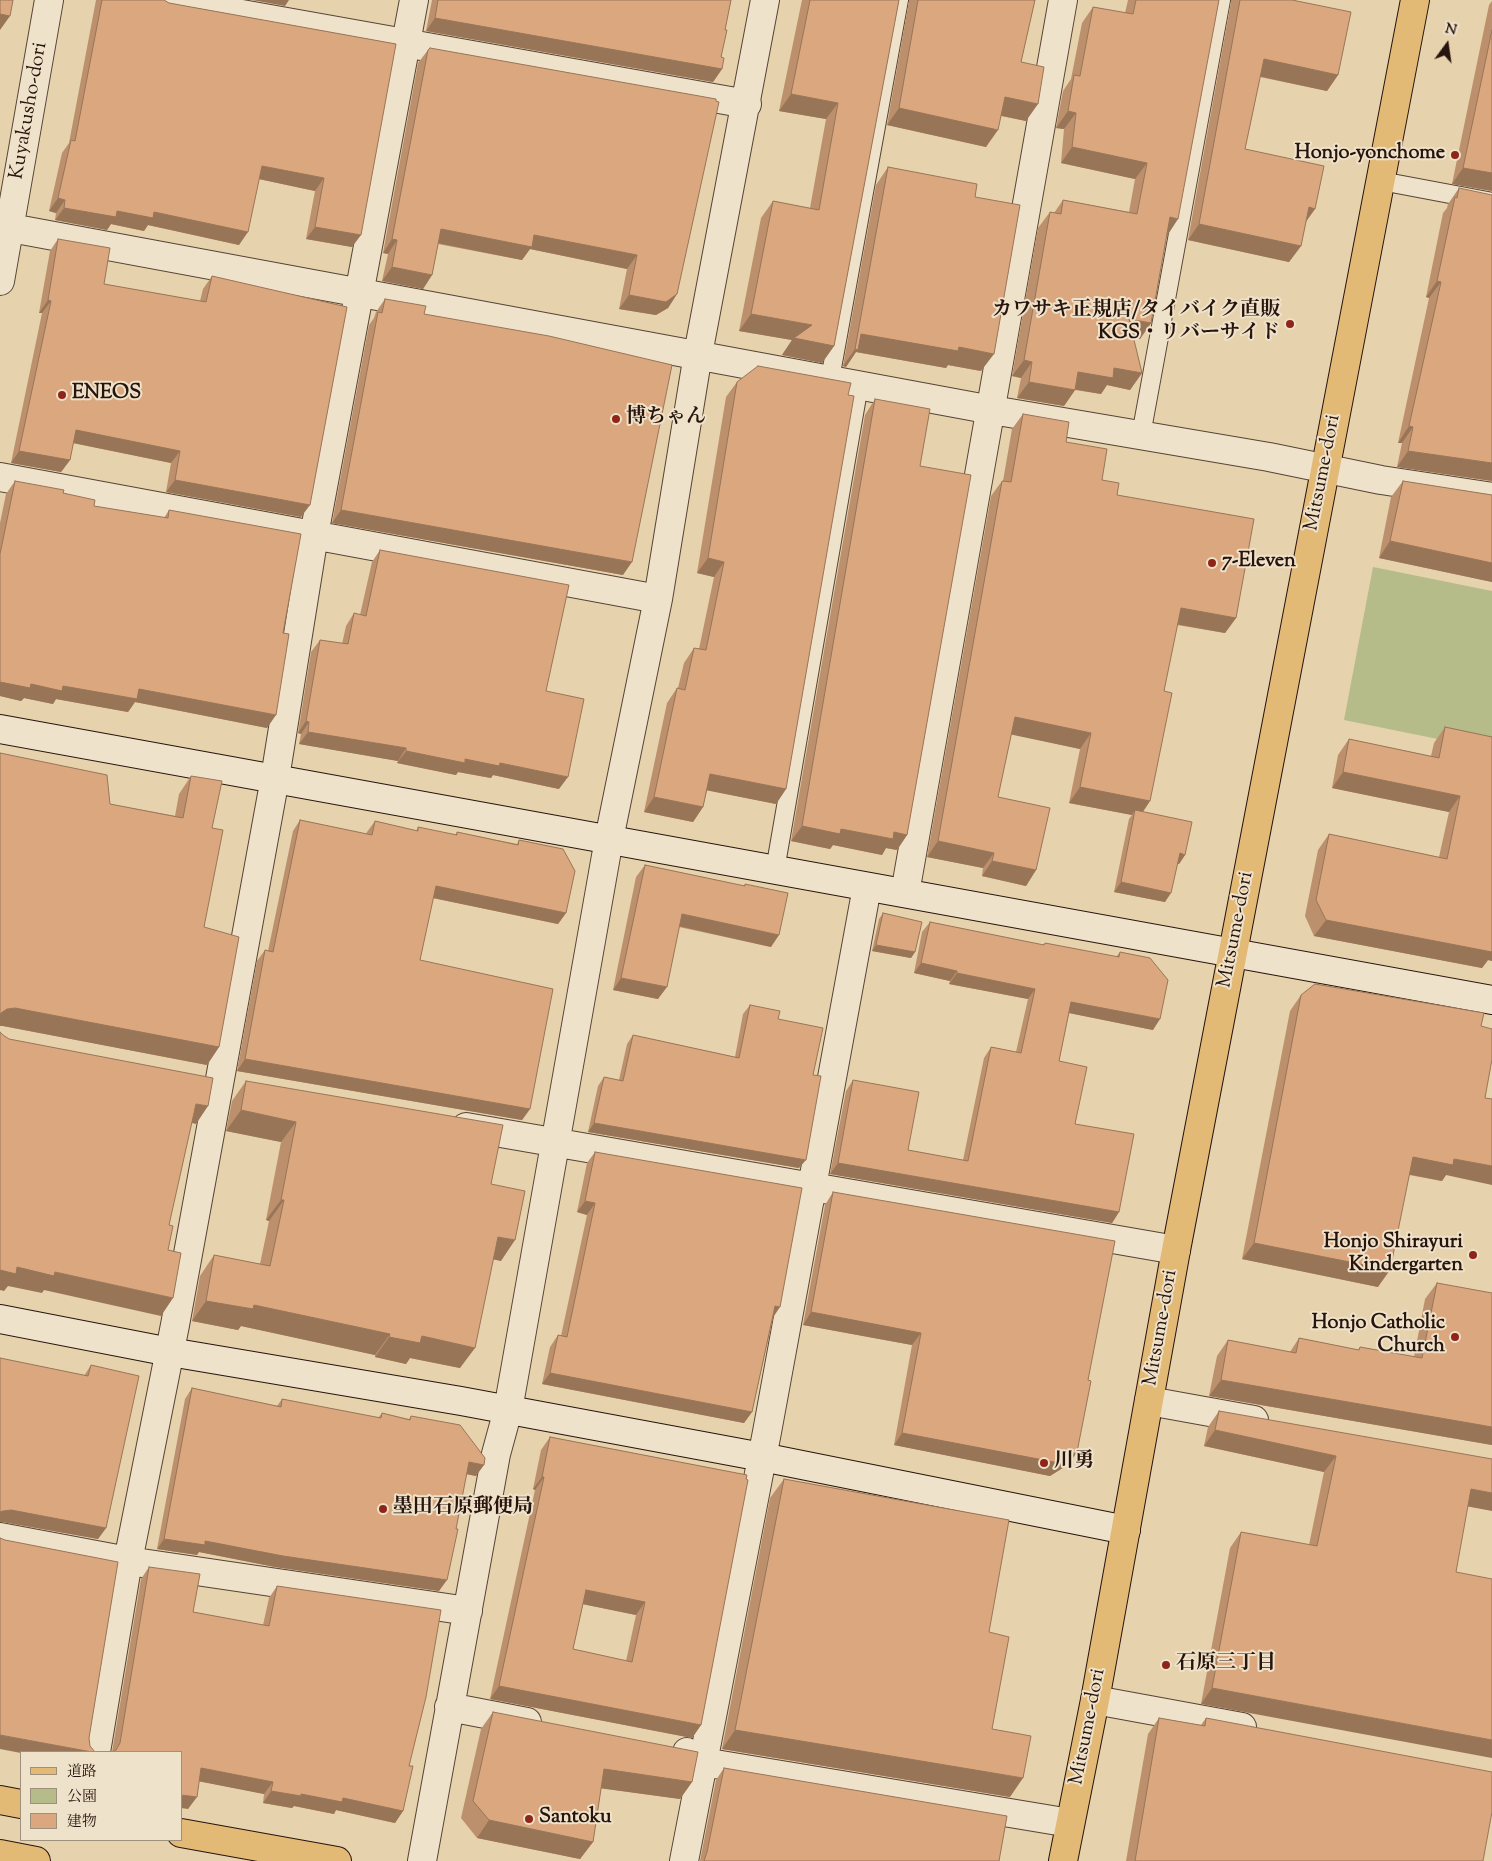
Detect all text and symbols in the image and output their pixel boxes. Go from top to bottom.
text: N [1443,19,1458,42]
north arrow [1422,20,1472,70]
street label: Kuyakusho-dori [6,41,54,181]
place label: Honjo-yonchome [1295,143,1445,167]
marker: Honjo-yonchome [1449,149,1461,161]
place label: カワサキ正規店/タイバイク直販 KGS・リバーサイド [992,300,1280,347]
marker: カワサキ正規店/タイバイク直販 KGS・リバーサイド [1284,318,1296,330]
place label: ENEOS [72,383,141,407]
marker: ENEOS [56,389,68,401]
place label: 博ちゃん [626,407,706,431]
marker: 博ちゃん [610,413,622,425]
street label: Mitsume-dori [1301,413,1347,533]
place label: 7-Eleven [1222,551,1296,575]
marker: 7-Eleven [1206,557,1218,569]
street label: Mitsume-dori [1214,870,1260,990]
place label: Honjo Shirayuri Kindergarten [1324,1232,1463,1279]
marker: Honjo Shirayuri Kindergarten [1467,1249,1479,1261]
street label: Mitsume-dori [1140,1268,1184,1388]
place label: Honjo Catholic Church [1312,1313,1445,1360]
marker: Honjo Catholic Church [1449,1331,1461,1343]
place label: 川勇 [1054,1451,1094,1475]
marker: 川勇 [1038,1457,1050,1469]
place label: 墨田石原郵便局 [393,1497,533,1521]
marker: 墨田石原郵便局 [377,1503,389,1515]
place label: 石原三丁目 [1176,1653,1276,1677]
marker: 石原三丁目 [1160,1659,1172,1671]
street label: Mitsume-dori [1066,1667,1112,1787]
legend [20,1751,182,1841]
text: 道路 [67,1762,97,1783]
text: 公園 [67,1787,97,1808]
place label: Santoku [539,1807,611,1831]
text: 建物 [67,1812,97,1833]
marker: Santoku [523,1813,535,1825]

